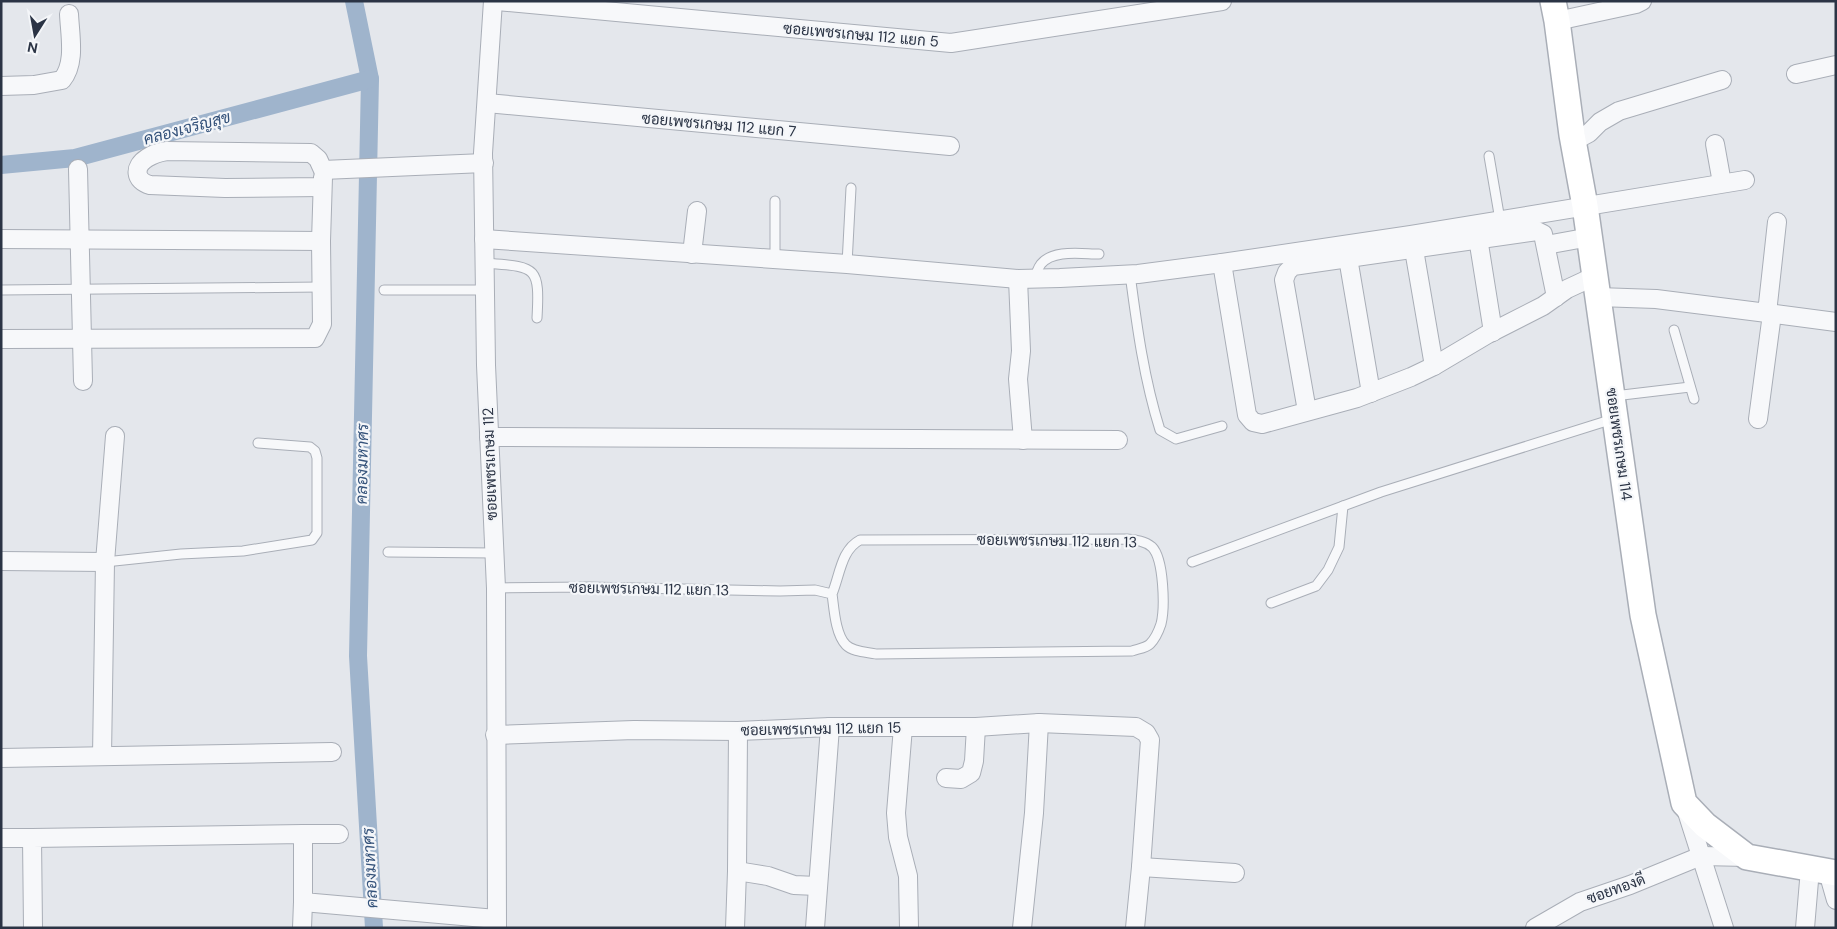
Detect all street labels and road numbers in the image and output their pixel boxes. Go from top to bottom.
street label: ซอยเพชรเกษม 112 แยก 5 [782,18,940,52]
street label: ซอยเพชรเกษม 112 แยก 7 [641,108,797,142]
street label: ซอยเพชรเกษม 114 [1601,386,1637,502]
street label: ซอยเพชรเกษม 112 [478,407,502,521]
street label: ซอยเพชรเกษม 112 แยก 13 [977,530,1137,552]
street label: ซอยเพชรเกษม 112 แยก 13 [569,578,729,600]
street label: ซอยเพชรเกษม 112 แยก 15 [740,718,902,740]
street label: ซอยทองดี [1584,869,1648,909]

